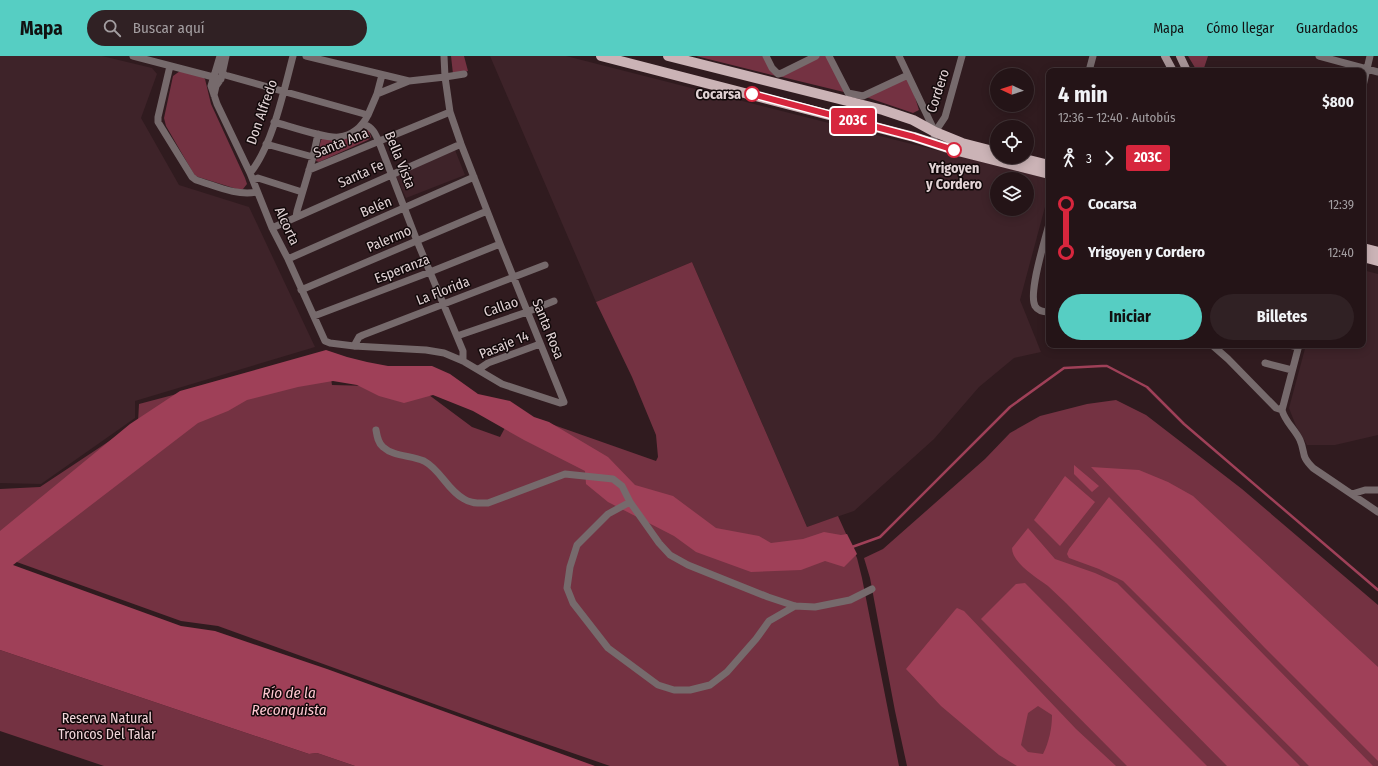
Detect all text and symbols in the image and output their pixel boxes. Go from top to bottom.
search box [87,10,367,46]
text: Mapa [20,17,63,40]
icon: search [101,17,123,39]
text: Buscar aquí [133,19,205,37]
text: Mapa [1153,20,1184,37]
text: Cómo llegar [1206,20,1274,37]
text: Guardados [1296,20,1358,37]
street label: Cordero [923,67,953,115]
north arrow [990,68,1034,112]
map controls [990,68,1034,216]
street label: Don Alfredo [243,77,281,147]
text: 4 min [1058,81,1108,108]
place label: Cocarsa [696,86,741,103]
marker: Cocarsa [744,86,760,102]
text: $800 [1322,93,1354,111]
line badge: 203C [825,108,881,134]
text: 12:36 – 12:40 · Autobús [1058,110,1175,125]
text: 203C [839,112,867,129]
button: locate [990,120,1034,164]
street label: Santa Ana [311,124,371,162]
street label: Bella Vista [381,129,419,191]
marker: Yrigoyen y Cordero [946,142,962,158]
icon: walk [1058,147,1080,169]
icon: forward [1098,147,1120,169]
text: 203C [1134,149,1162,166]
text: 3 [1086,151,1092,166]
street label: Santa Fe [335,156,387,192]
place label: Yrigoyen y Cordero [925,160,982,193]
button: layers [990,172,1034,216]
street label: Belén [358,193,394,221]
text: Cocarsa [1088,195,1137,213]
text: 12:39 [1328,197,1354,212]
street label: Alcorta [271,204,303,248]
street label: Palermo [364,222,414,256]
text: Yrigoyen y Cordero [1088,243,1205,261]
text: 12:40 [1327,245,1354,260]
street label: Esperanza [372,251,432,287]
street label: La Florida [414,273,472,309]
street label: Callao [482,293,520,321]
button: Iniciar [1058,294,1202,340]
button: Billetes [1210,294,1354,340]
street label: Santa Rosa [528,296,568,362]
street label: Pasaje 14 [477,327,531,363]
water label: Río de la Reconquista [252,684,327,719]
park label: Reserva Natural Troncos Del Talar [58,710,156,743]

